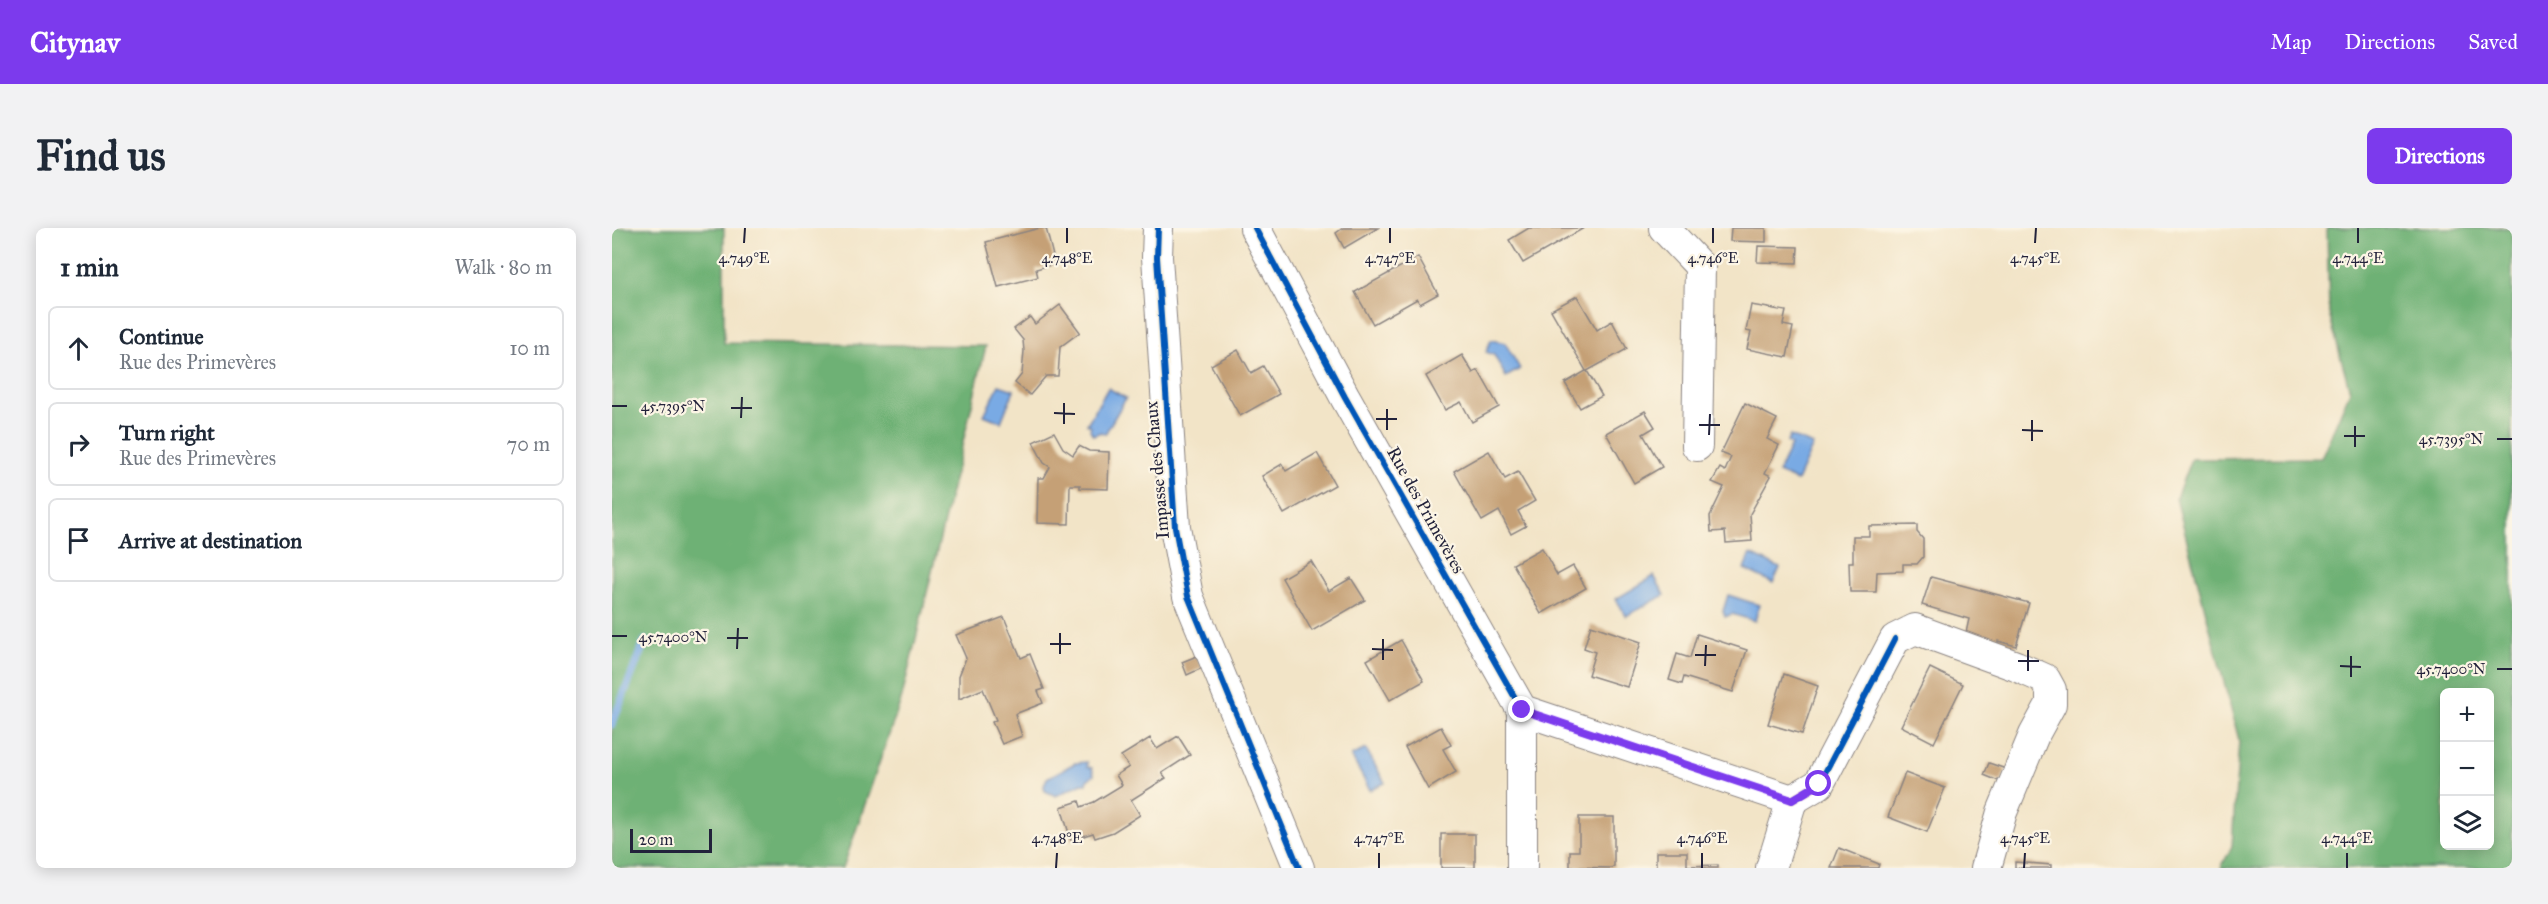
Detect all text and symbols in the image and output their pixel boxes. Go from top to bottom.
text: Citynav [30,25,120,60]
text: Map [2271,29,2312,55]
text: Directions [2345,29,2435,55]
text: Saved [2468,29,2518,55]
button: Directions [2367,128,2512,184]
text: Find us [36,130,166,182]
text: 4.749°E [718,249,770,267]
text: 4.748°E [1041,249,1093,267]
text: 4.747°E [1365,249,1415,267]
text: 4.746°E [1688,249,1739,267]
text: 4.745°E [2010,249,2060,267]
text: 4.744°E [2332,249,2384,267]
text: 1 min [60,251,119,283]
text: Walk · 80 m [454,255,552,279]
text: Continue [119,323,204,350]
icon: ahead [62,332,95,365]
text: 10 m [509,336,550,360]
text: Rue des Primevères [119,350,276,374]
text: 45.7395°N [641,397,705,415]
street label: Impasse des Chaux [1140,400,1174,540]
text: Turn right [119,419,215,446]
icon: right [62,428,95,461]
text: 45.7395°N [2419,430,2483,448]
text: 70 m [507,432,550,456]
street label: Rue des Primevères [1382,443,1470,577]
text: Rue des Primevères [119,446,276,470]
icon: arrive [62,524,95,557]
text: Arrive at destination [119,527,302,554]
text: 45.7400°N [639,628,708,646]
text: 45.7400°N [2417,660,2486,678]
map controls [2440,688,2494,850]
button: + [2440,688,2494,742]
route end [1508,696,1534,722]
button: − [2440,742,2494,796]
route start [1805,770,1831,796]
button: layers [2440,796,2494,850]
scale bar [630,826,712,854]
text: 4.748°E [1031,829,1083,847]
text: 4.747°E [1354,829,1404,847]
text: 4.746°E [1677,829,1728,847]
text: 4.745°E [2000,829,2050,847]
text: 4.744°E [2321,829,2373,847]
text: 20 m [639,830,673,849]

